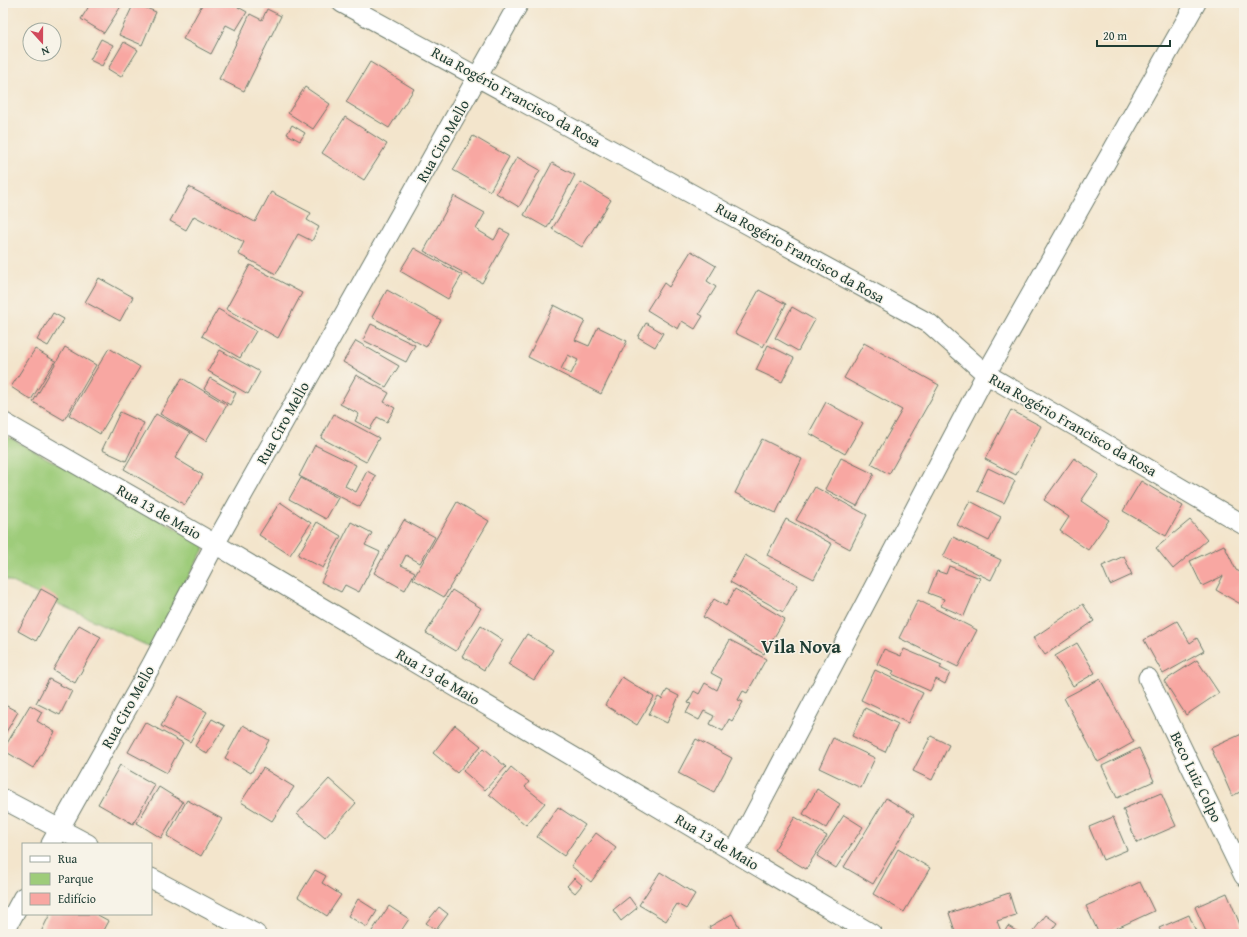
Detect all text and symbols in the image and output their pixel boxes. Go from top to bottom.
north arrow [22,22,62,62]
scale bar [1097,22,1170,48]
text: 20 m [1103,27,1127,44]
street label: Rua Rogério Francisco da Rosa [428,41,605,152]
text: N [39,43,52,60]
street label: Rua Ciro Mello [411,95,474,186]
street label: Rua Rogério Francisco da Rosa [712,197,889,308]
street label: Rua Rogério Francisco da Rosa [986,368,1161,481]
street label: Rua Ciro Mello [251,377,314,468]
street label: Rua 13 de Maio [113,479,206,544]
district label: Vila Nova [761,632,841,660]
street label: Rua 13 de Maio [392,643,484,710]
street label: Rua Ciro Mello [96,661,159,752]
street label: Beco Luiz Colpo [1165,728,1228,826]
street label: Rua 13 de Maio [671,808,763,875]
legend [22,843,152,915]
text: Rua [58,850,77,867]
text: Parque [58,870,94,887]
text: Edifício [58,890,96,907]

